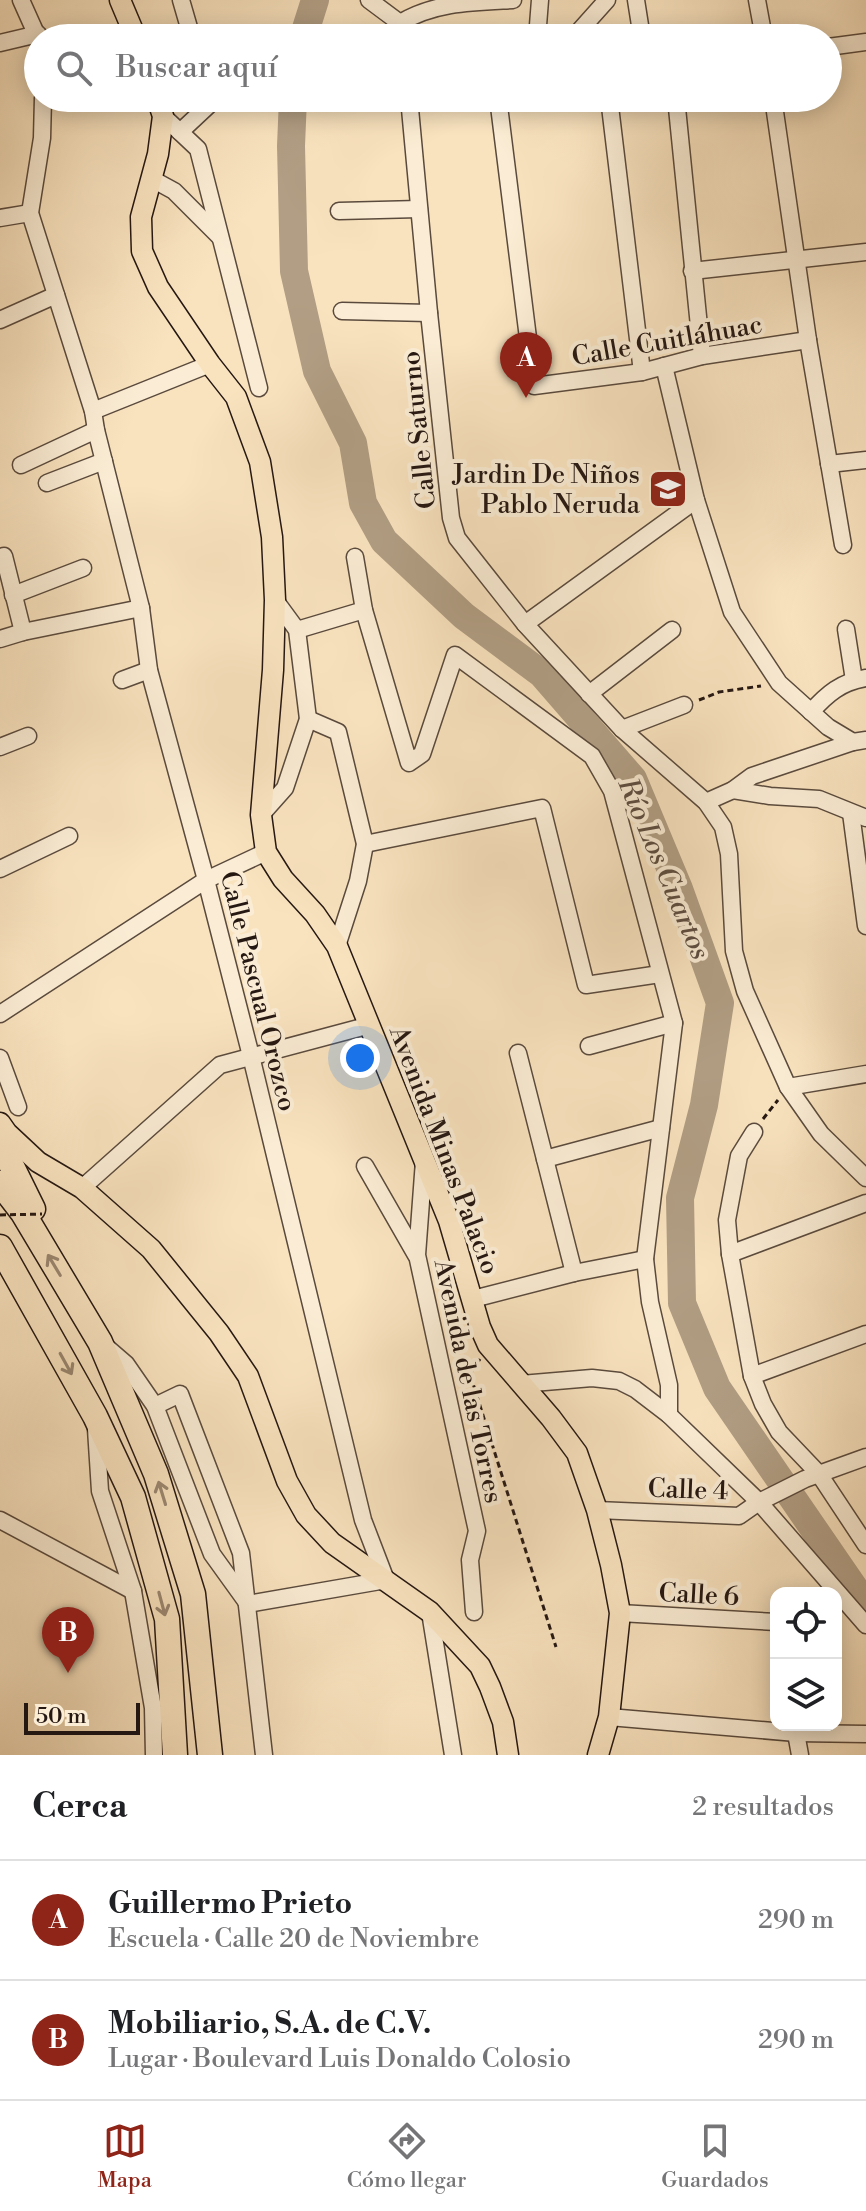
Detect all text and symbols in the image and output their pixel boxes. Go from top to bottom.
search box [24,24,842,112]
icon: search [52,46,96,90]
text: Buscar aquí [116,49,278,87]
street label: Calle Cuitláhuac [569,308,765,373]
pin: A [500,332,552,398]
street label: Calle Saturno [395,349,443,511]
place label: Jardin De Niños Pablo Neruda [451,459,641,521]
school or university icon: Jardin De Niños Pablo Neruda [647,468,689,510]
water label: Río Los Cuartos [609,772,718,965]
street label: Calle Pascual Orozco [213,868,303,1115]
street label: Avenida Minas Palacio [382,1021,506,1279]
your location [340,1038,380,1078]
one-way arrow [45,1254,61,1277]
street label: Avenida de las Torres [426,1255,509,1506]
one-way arrow [59,1351,74,1375]
street label: Calle 4 [647,1473,729,1507]
one-way arrow [154,1481,168,1506]
street label: Calle 6 [658,1577,740,1613]
map controls [770,1587,842,1731]
button: locate [770,1587,842,1659]
one-way arrow [156,1590,171,1616]
pin: B [42,1607,94,1673]
button: layers [770,1659,842,1731]
scale bar [24,1699,140,1735]
text: 50 m [36,1703,87,1730]
text: Cerca [32,1786,127,1828]
text: 2 resultados [692,1791,834,1823]
text: Guillermo Prieto [108,1885,352,1923]
text: A [49,1904,67,1936]
text: 290 m [758,1904,834,1936]
text: Escuela · Calle 20 de Noviembre [108,1923,479,1955]
text: Mobiliario, S.A. de C.V. [108,2005,431,2043]
text: B [48,2024,68,2056]
text: 290 m [758,2024,834,2056]
text: Lugar · Boulevard Luis Donaldo Colosio [108,2043,571,2075]
tab: Mapa [97,2119,152,2194]
tab: Cómo llegar [347,2119,466,2194]
tab: Guardados [661,2119,769,2194]

